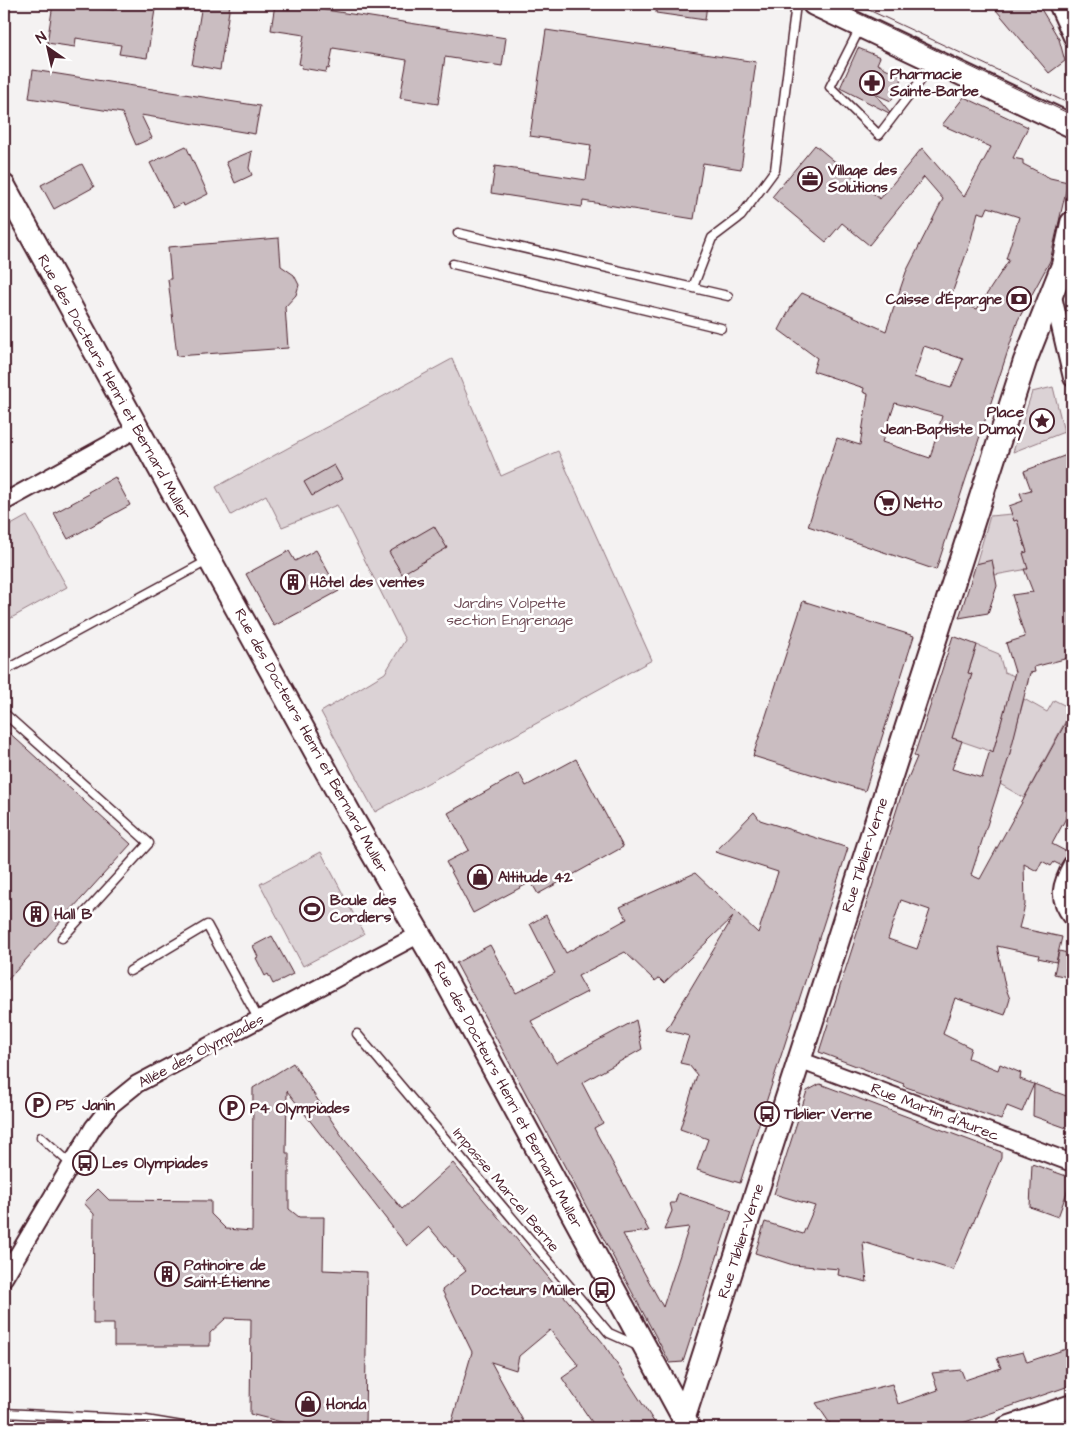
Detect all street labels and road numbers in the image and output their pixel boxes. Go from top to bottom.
street label: Rue des Docteurs Henri et Bernard Muller [32,251,196,523]
street label: Rue des Docteurs Henri et Bernard Muller [229,605,393,877]
street label: Rue Tiblier-Verne [837,795,893,915]
street label: Rue des Docteurs Henri et Bernard Muller [428,958,588,1232]
street label: Allée des Olympiades [134,1009,269,1094]
street label: Rue Martin d'Aurec [868,1078,1003,1146]
street label: Impasse Marcel Berne [448,1123,564,1257]
street label: Rue Tiblier-Verne [713,1181,769,1301]

